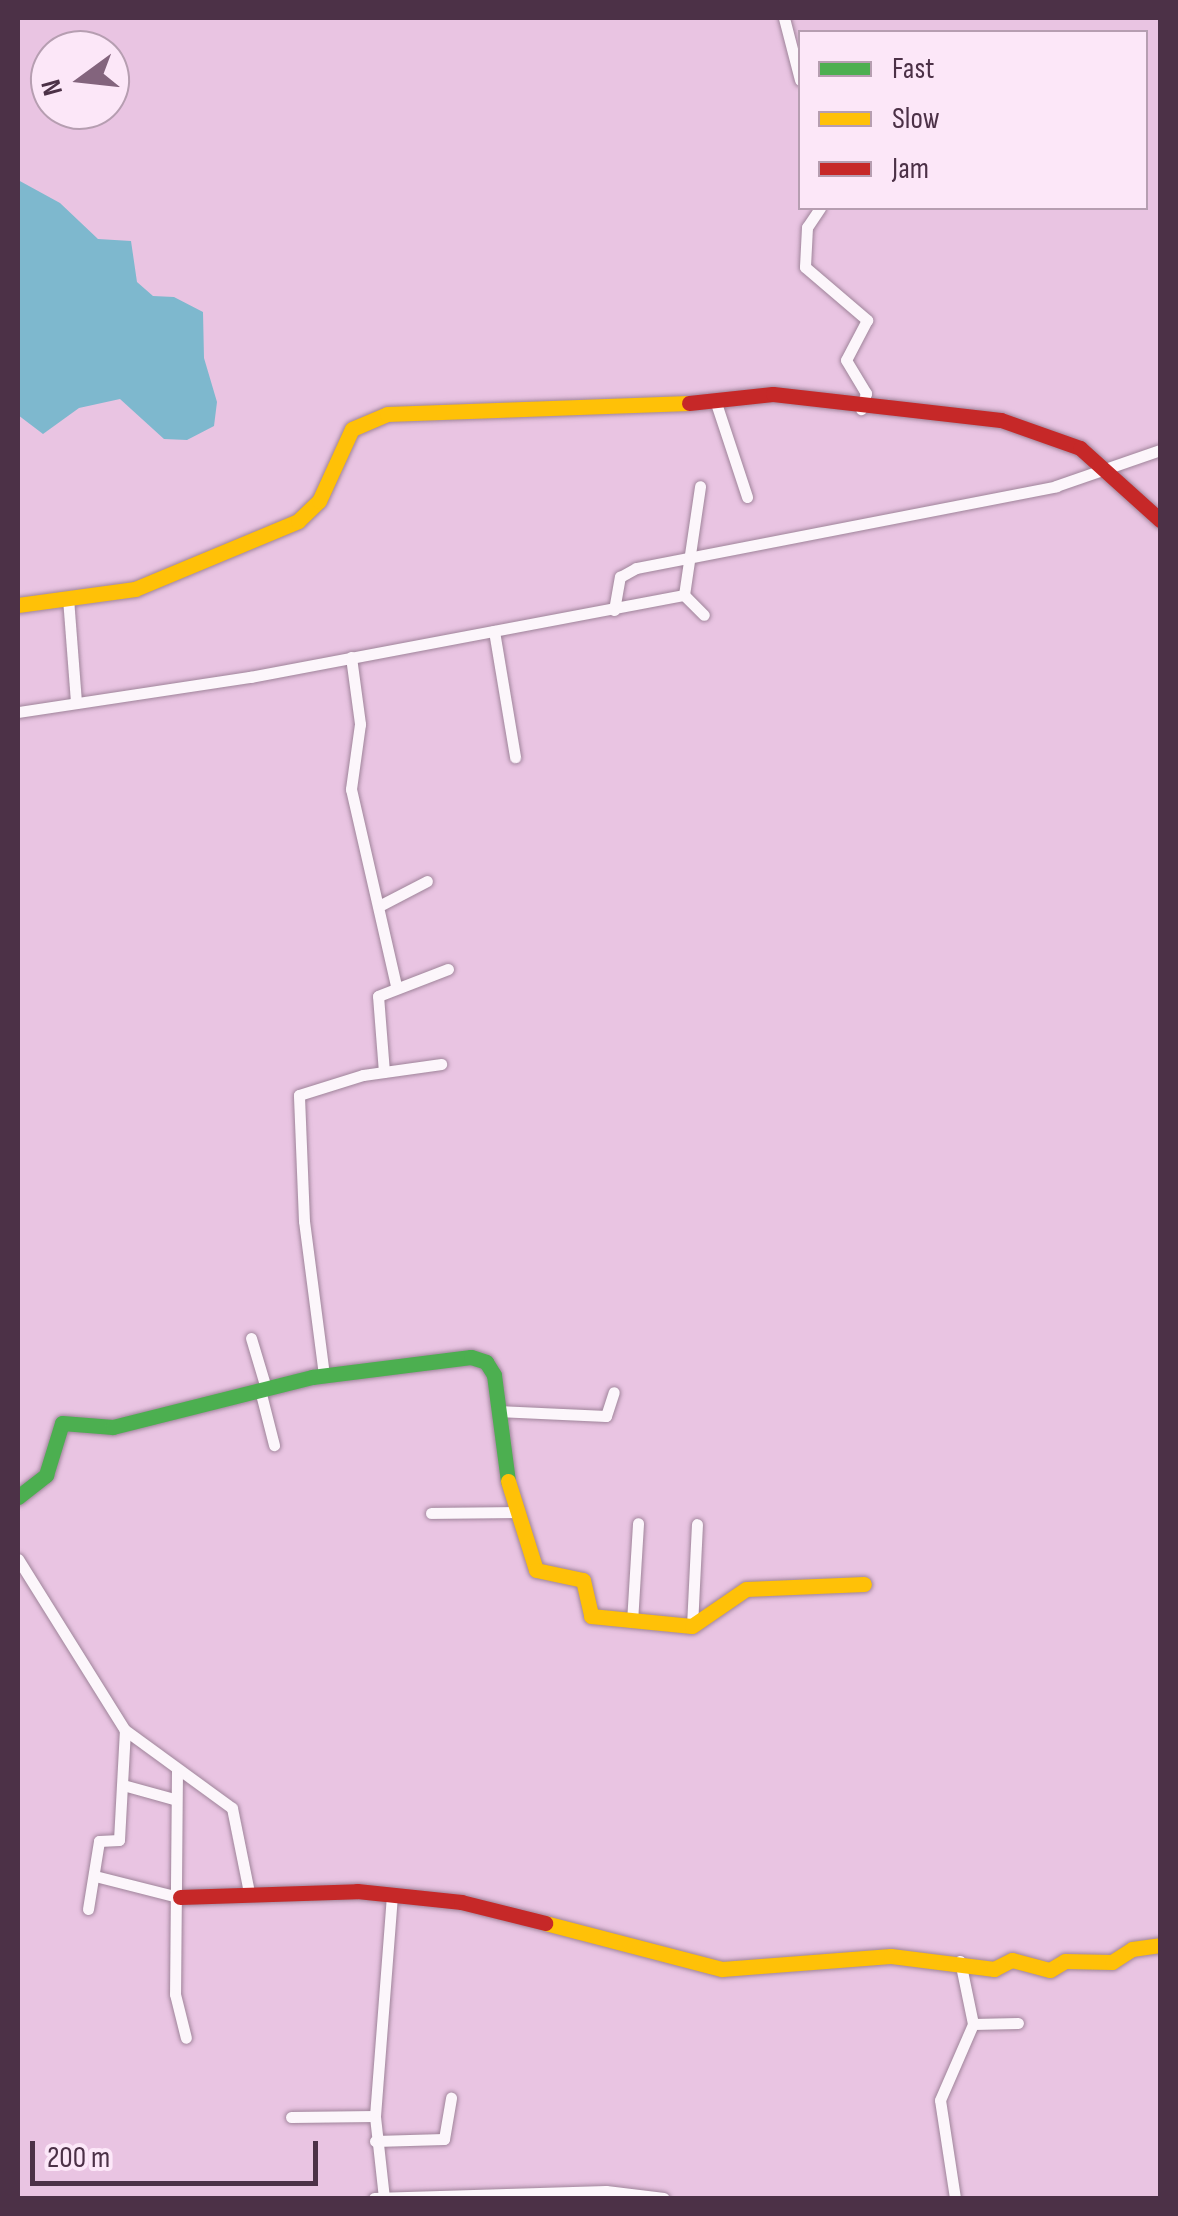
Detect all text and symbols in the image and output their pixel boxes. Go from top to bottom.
north arrow [30,30,130,130]
legend [798,30,1148,210]
text: Fast [892,51,934,87]
text: N [35,76,70,99]
text: Slow [892,101,940,137]
text: Jam [892,151,929,187]
scale bar [35,2121,322,2183]
text: 200 m [47,2140,110,2176]

